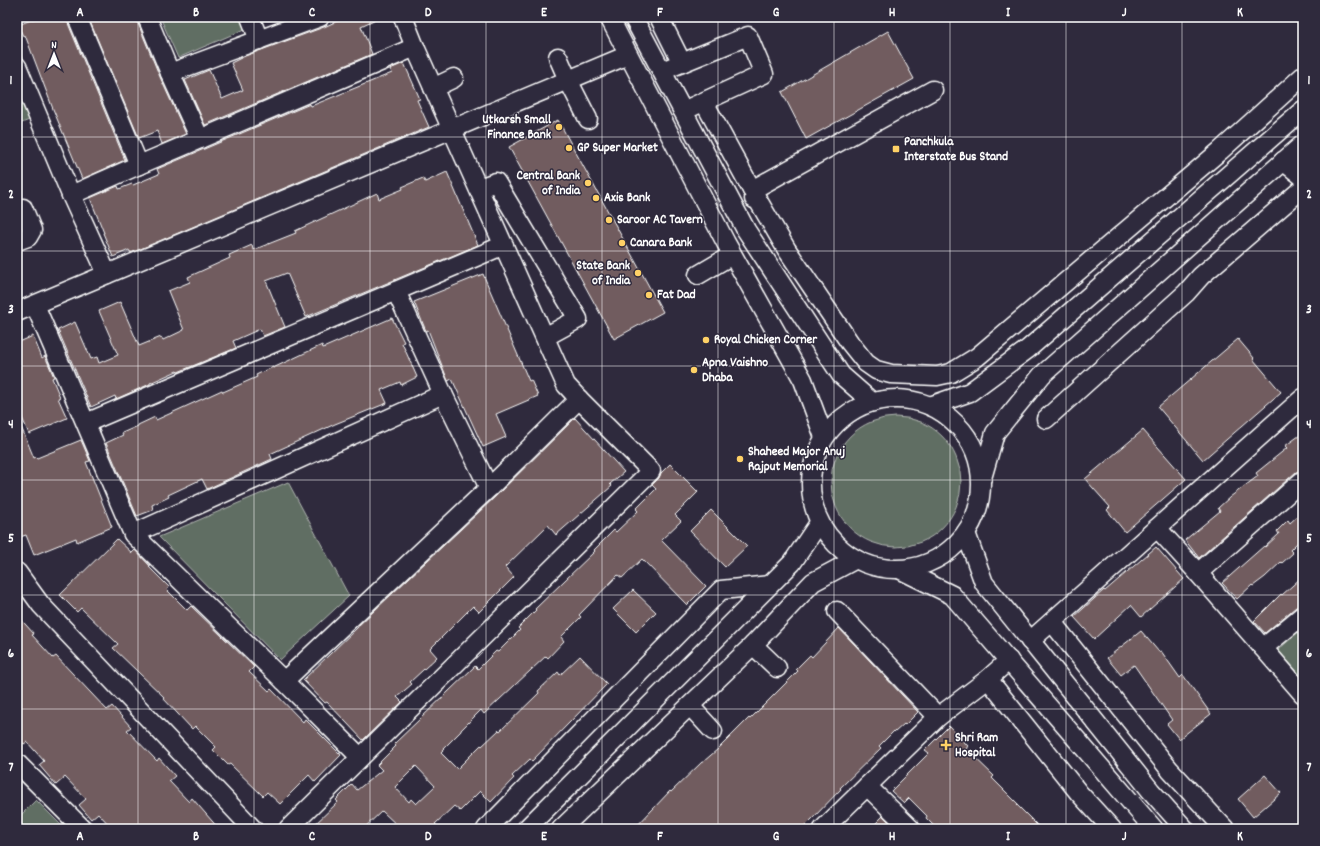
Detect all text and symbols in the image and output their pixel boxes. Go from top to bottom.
text: A [76,4,84,23]
text: B [193,4,199,23]
text: C [309,4,316,23]
text: D [425,4,432,23]
text: E [541,4,548,23]
text: F [657,4,663,23]
text: G [773,4,780,23]
text: H [889,4,896,23]
text: I [1006,4,1011,23]
text: J [1122,4,1127,23]
text: K [1237,4,1243,23]
north arrow [34,34,74,74]
text: N [51,38,57,54]
text: 1 [10,72,13,91]
text: 1 [1308,72,1311,91]
place label: Utkarsh Small Finance Bank [482,111,552,145]
marker: Utkarsh Small Finance Bank [554,122,564,132]
place label: Panchkula Interstate Bus Stand [904,133,1008,167]
place label: GP Super Market [577,139,658,158]
marker: GP Super Market [564,143,574,153]
marker: Panchkula Interstate Bus Stand [891,144,901,154]
place label: Central Bank of India [516,167,581,201]
marker: Central Bank of India [583,178,593,188]
text: 2 [8,186,14,205]
text: 2 [1306,186,1312,205]
place label: Axis Bank [604,189,651,208]
marker: Axis Bank [591,193,601,203]
place label: Saroor AC Tavern [617,211,703,230]
marker: Saroor AC Tavern [604,215,614,225]
place label: Canara Bank [630,234,693,253]
marker: Canara Bank [617,238,627,248]
place label: State Bank of India [576,257,631,291]
marker: State Bank of India [633,268,643,278]
place label: Fat Dad [657,286,696,305]
marker: Fat Dad [644,290,654,300]
text: 3 [8,301,14,320]
text: 3 [1306,301,1312,320]
place label: Royal Chicken Corner [714,331,818,350]
marker: Royal Chicken Corner [701,335,711,345]
place label: Apna Vaishno Dhaba [702,354,768,388]
marker: Apna Vaishno Dhaba [689,365,699,375]
text: 4 [8,416,14,435]
text: 4 [1306,416,1312,435]
place label: Shaheed Major Anuj Rajput Memorial [748,443,845,477]
marker: Shaheed Major Anuj Rajput Memorial [735,454,745,464]
text: 5 [8,530,14,549]
text: 5 [1306,530,1312,549]
text: 6 [8,645,15,664]
text: 6 [1306,645,1313,664]
place label: Shri Ram Hospital [955,729,998,763]
marker: Shri Ram Hospital [940,739,952,751]
text: 7 [9,759,14,778]
text: 7 [1307,759,1312,778]
text: A [76,828,84,846]
text: B [193,828,199,846]
text: C [309,828,316,846]
text: D [425,828,432,846]
text: E [541,828,548,846]
text: F [657,828,663,846]
text: G [773,828,780,846]
text: H [889,828,896,846]
text: I [1006,828,1011,846]
text: J [1122,828,1127,846]
text: K [1237,828,1243,846]

